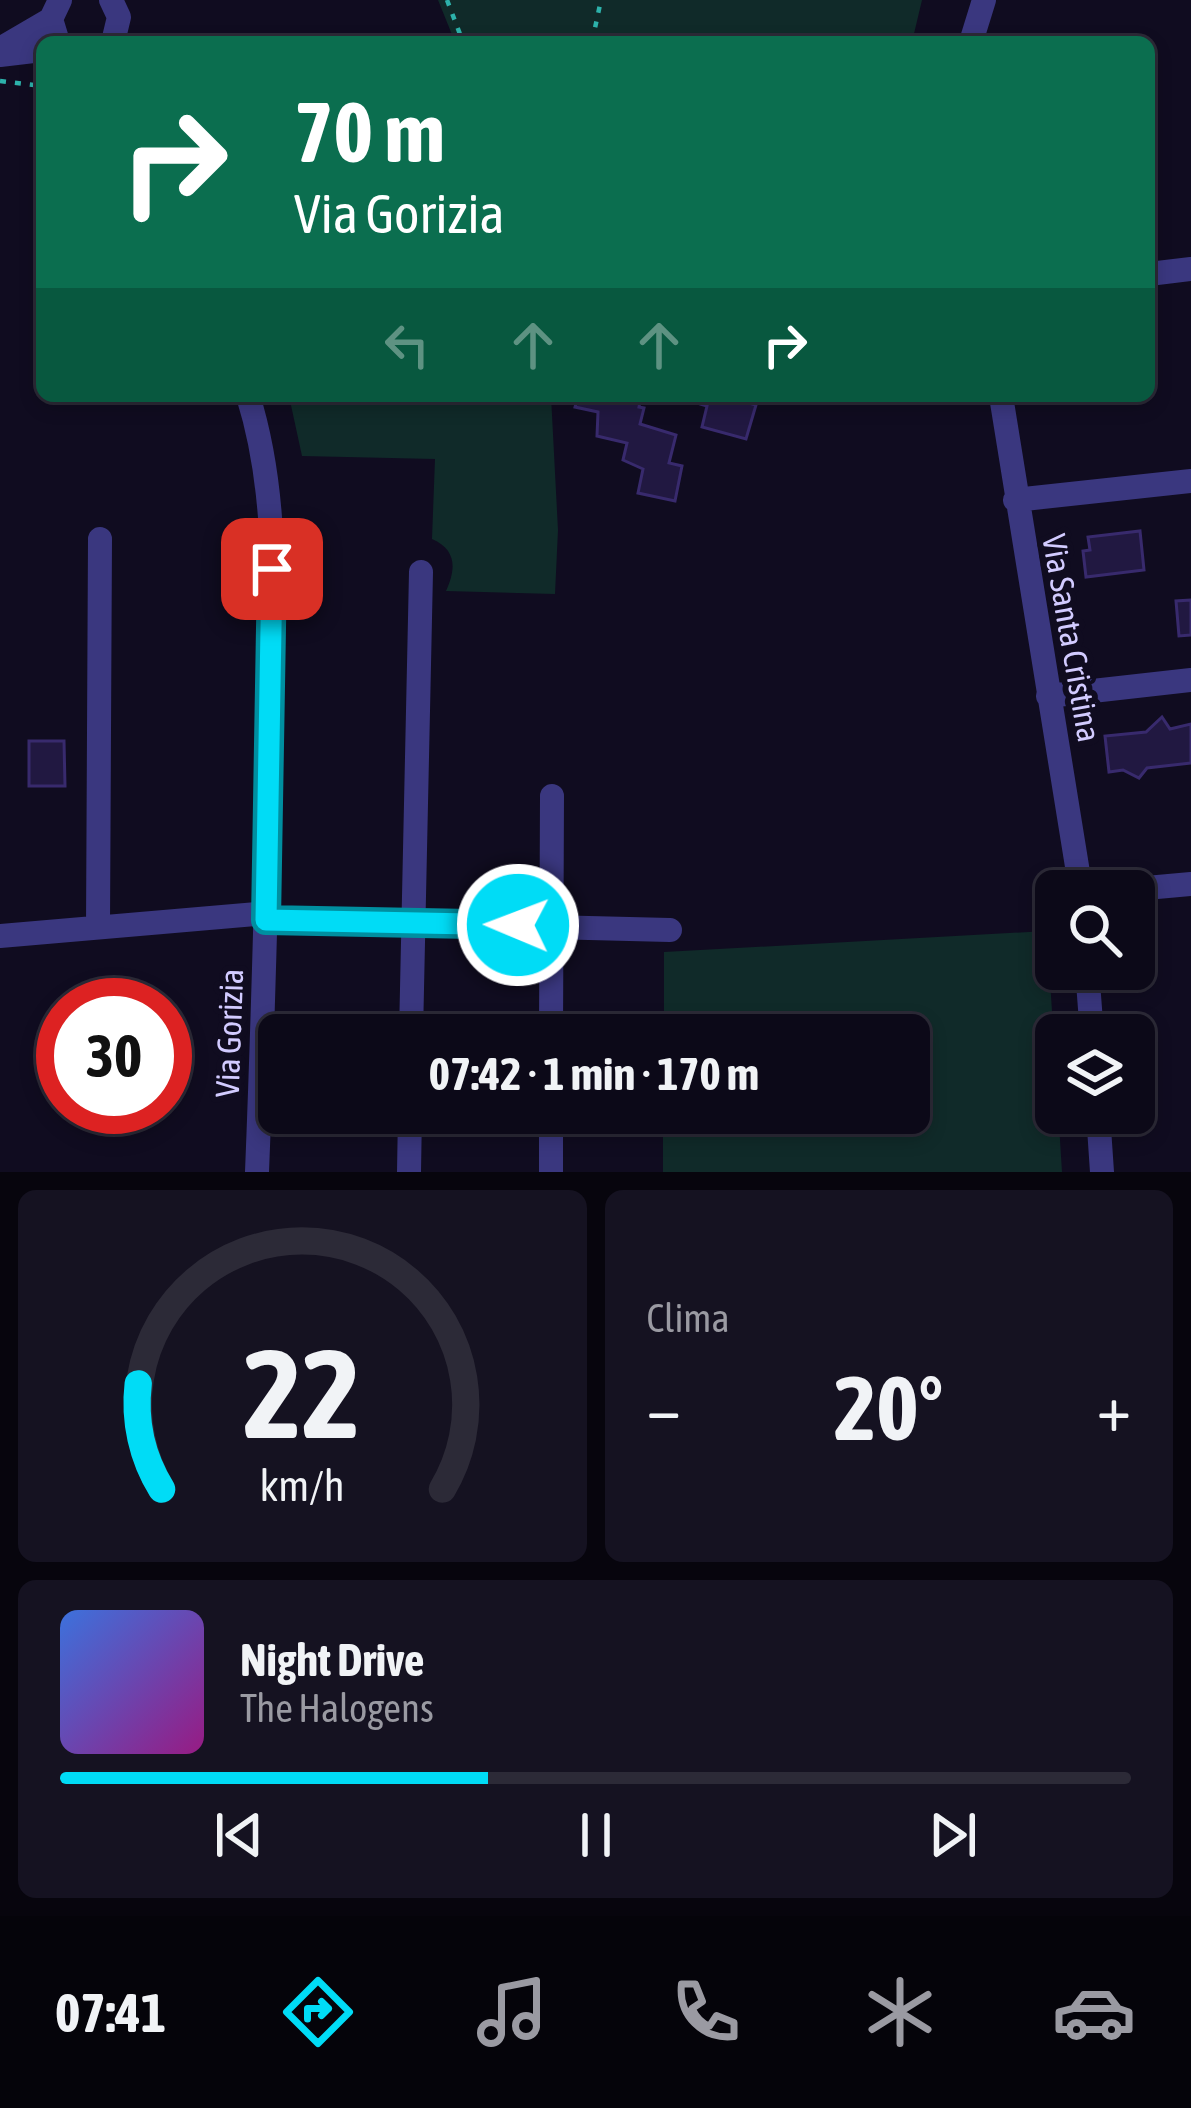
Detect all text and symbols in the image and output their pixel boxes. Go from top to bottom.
icon: right [96,84,252,240]
text: 70 m [294,84,445,180]
text: Via Gorizia [294,183,505,244]
icon: left [374,312,440,378]
icon: ahead [500,312,566,378]
icon: ahead [626,312,692,378]
icon: right [752,312,818,378]
pin [221,518,323,620]
street label: Via Santa Cristina [1035,531,1109,745]
icon: arrive [239,536,305,602]
position arrow [455,862,581,988]
map controls [1035,870,1155,1134]
button: search [1035,870,1155,990]
street label: Via Gorizia [208,968,250,1098]
speed limit sign: 30 [36,978,192,1134]
button: layers [1035,1014,1155,1134]
text: 07:42 · 1 min · 170 m [429,1048,759,1100]
text: Clima [647,1296,730,1340]
text: 22 [244,1321,361,1464]
text: 20° [834,1356,943,1459]
text: − [647,1369,681,1445]
text: + [1097,1369,1131,1445]
text: km/h [260,1461,345,1510]
text: Night Drive [240,1634,425,1686]
text: The Halogens [240,1686,434,1730]
icon: previous [206,1802,272,1868]
icon: pause [563,1802,629,1868]
icon: next [920,1802,986,1868]
icon: directions [276,1970,360,2054]
icon: music [470,1970,554,2054]
icon: phone [664,1970,748,2054]
icon: climate [858,1970,942,2054]
icon: car [1052,1970,1136,2054]
text: 07:41 [55,1982,166,2043]

